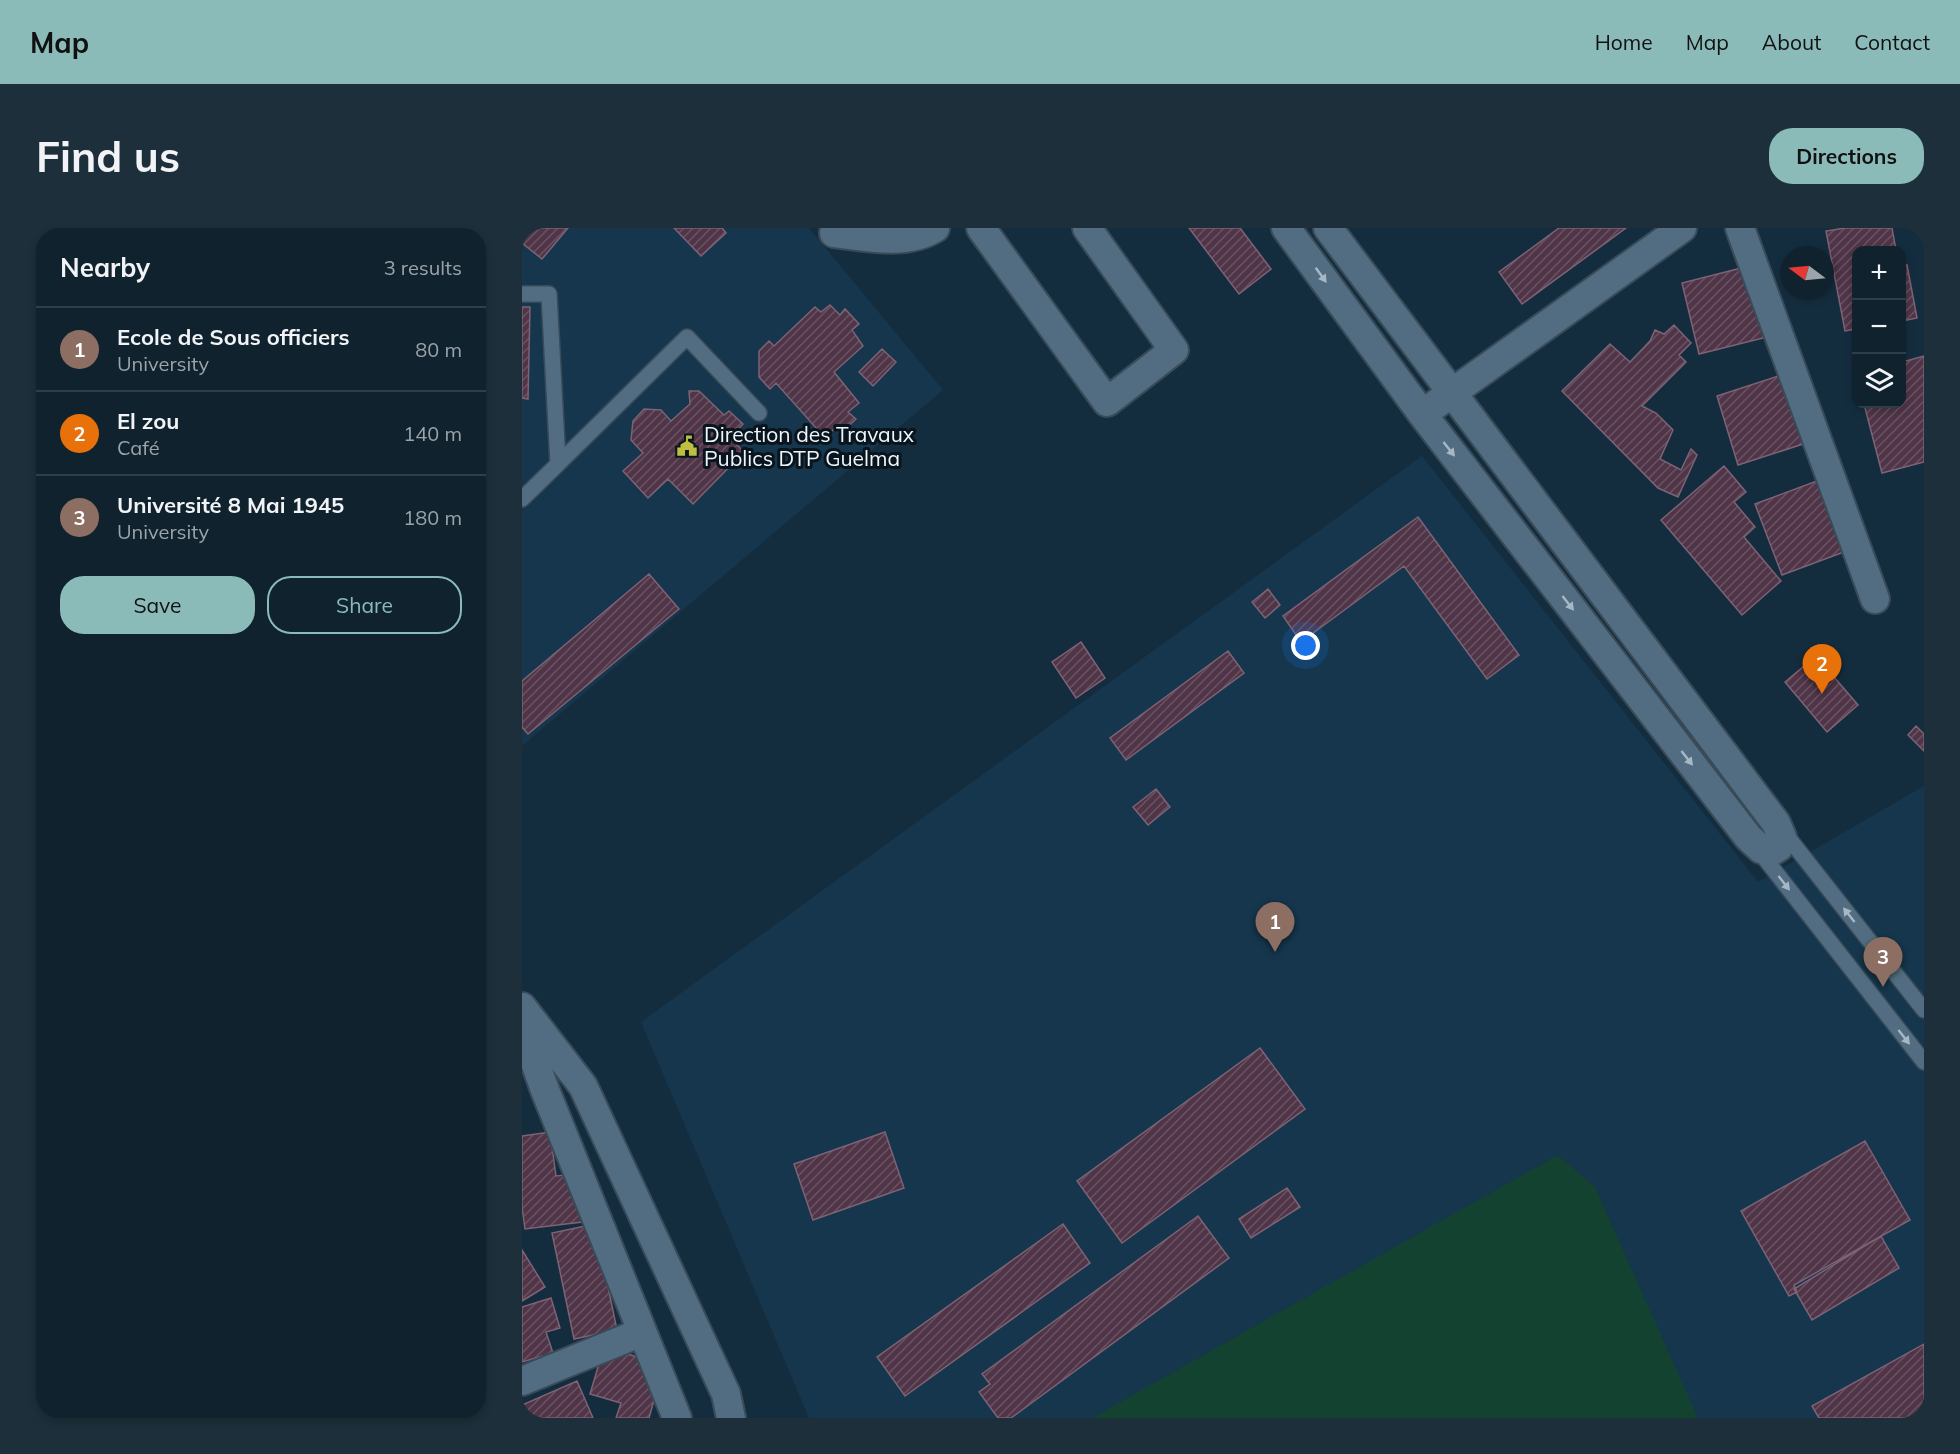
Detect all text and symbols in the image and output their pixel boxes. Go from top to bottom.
text: Map [30,25,89,60]
text: Home [1595,29,1653,55]
text: Map [1686,29,1729,55]
text: About [1762,29,1821,55]
text: Contact [1854,29,1930,55]
button: Directions [1769,128,1924,184]
text: Find us [36,130,180,183]
north arrow [1780,246,1834,300]
map controls [1852,246,1906,408]
button: + [1852,246,1906,300]
text: Nearby [60,251,150,284]
text: 3 results [384,255,462,280]
one-way arrow [1314,268,1326,283]
button: − [1852,300,1906,354]
text: Ecole de Sous officiers [117,323,350,351]
text: 1 [74,337,86,362]
text: 80 m [415,337,462,362]
text: University [117,351,209,376]
button: layers [1852,354,1906,408]
text: El zou [117,407,179,435]
text: 2 [74,421,86,446]
text: 140 m [403,421,462,446]
place label: Direction des Travaux Publics DTP Guelma [704,421,914,471]
public building icon: Direction des Travaux Publics DTP Guelma [675,434,699,458]
text: Café [117,435,160,460]
one-way arrow [1443,441,1455,457]
text: Université 8 Mai 1945 [117,491,344,519]
text: 3 [74,505,86,530]
text: 180 m [403,505,462,530]
text: University [117,519,209,544]
button: Save [60,576,255,634]
button: Share [267,576,462,634]
one-way arrow [1562,595,1574,611]
your location [1291,631,1320,660]
pin: 2 [1802,644,1842,694]
one-way arrow [1680,750,1693,766]
one-way arrow [1778,875,1791,891]
pin: 1 [1256,902,1294,952]
one-way arrow [1842,907,1855,923]
pin: 3 [1864,938,1902,987]
one-way arrow [1898,1029,1911,1045]

